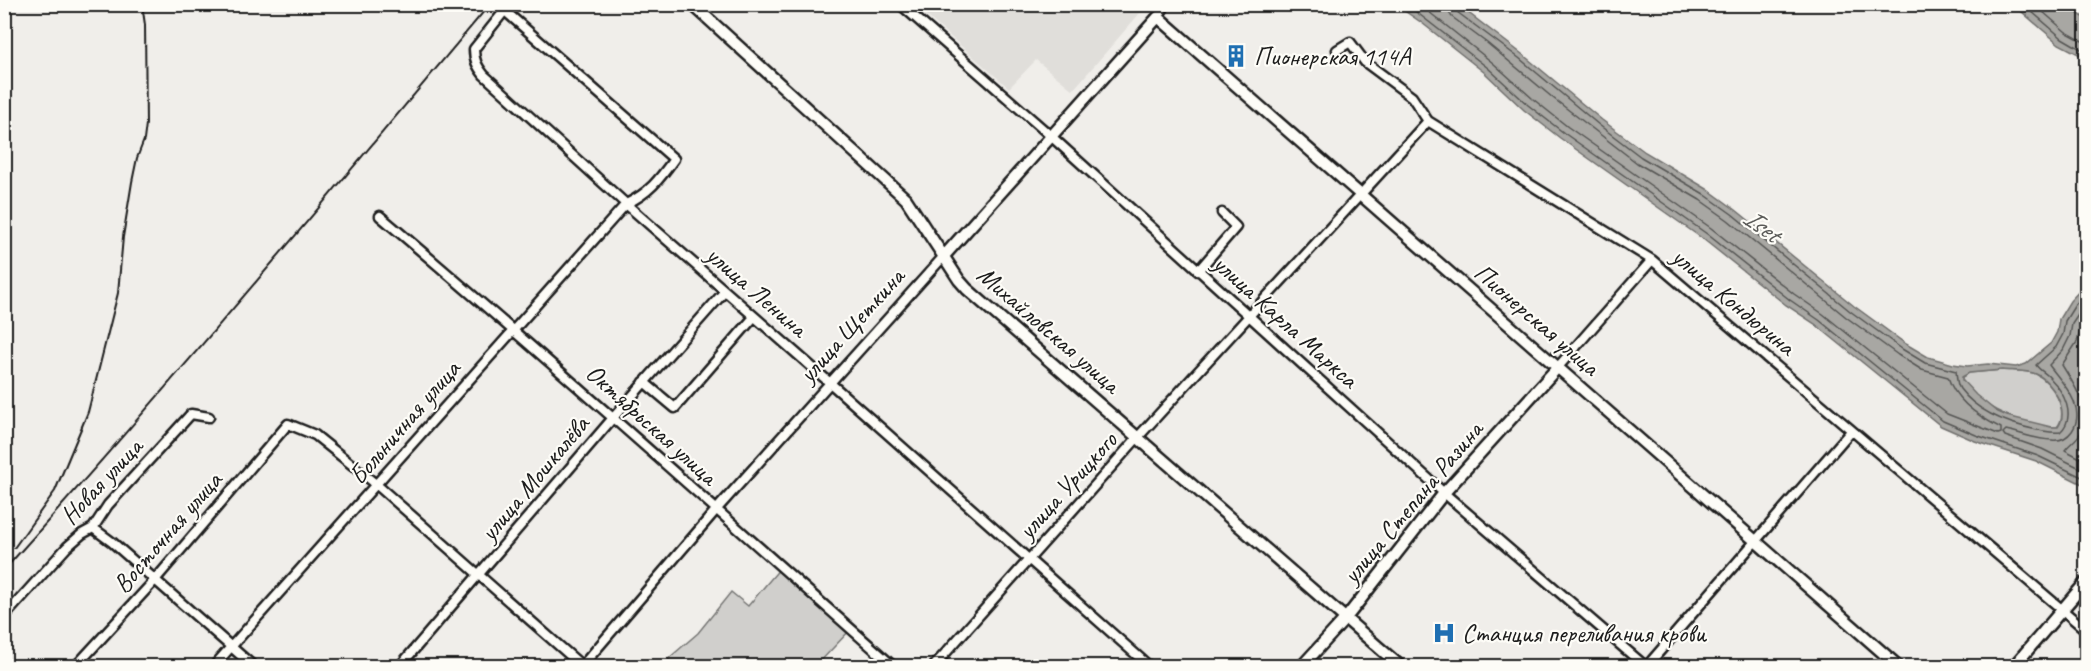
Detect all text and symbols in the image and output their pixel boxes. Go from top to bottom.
place label: Пионерская 114А [1254,40,1413,73]
building icon: Пионерская 114А [1223,43,1249,69]
water label: Iset [1737,200,1791,253]
street label: улица Ленина [698,237,816,346]
street label: улица Кондюрина [1664,239,1803,364]
street label: улица Карла Маркса [1205,246,1366,396]
street label: Пионерская улица [1467,256,1607,384]
street label: Михайловская улица [970,258,1129,402]
street label: улица Щеткина [790,259,913,391]
street label: Больничная улица [341,352,469,491]
street label: Октябрьская улица [579,357,726,494]
street label: улица Мошкалёва [471,408,597,549]
street label: улица Степана Разина [1333,412,1492,592]
street label: улица Урицкого [1009,423,1126,548]
street label: Новая улица [53,430,151,531]
street label: Восточная улица [106,463,230,600]
place label: Станция переливания крови [1462,617,1707,650]
hospital icon: Станция переливания крови [1431,620,1457,646]

